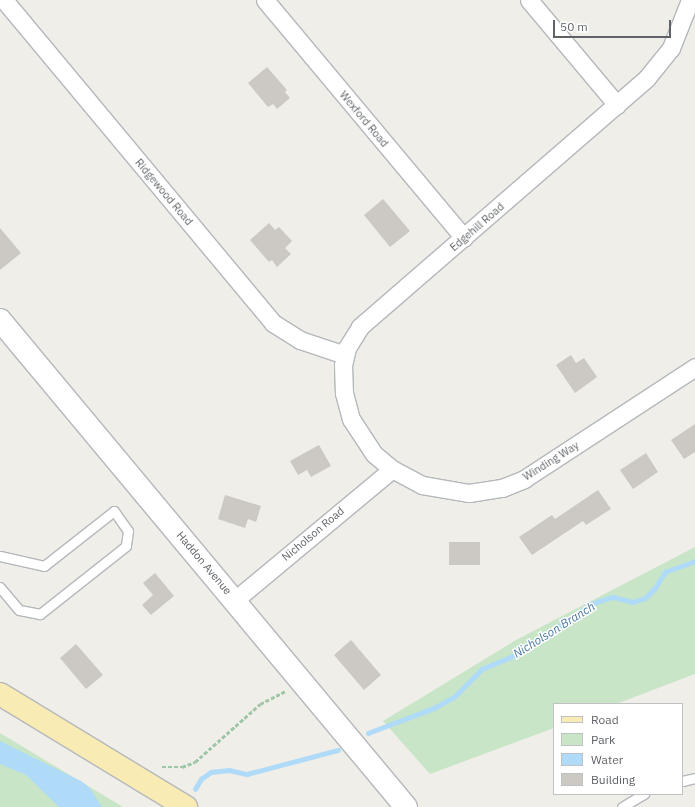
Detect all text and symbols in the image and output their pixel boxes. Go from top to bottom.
scale bar [555,12,673,38]
text: 50 m [560,19,588,34]
street label: Wexford Road [337,88,391,150]
street label: Ridgewood Road [132,156,196,228]
street label: Edgehill Road [447,200,507,254]
street label: Winding Way [521,439,581,483]
street label: Nicholson Road [279,504,347,564]
street label: Haddon Avenue [174,529,234,597]
water label: Nicholson Branch [510,599,598,661]
legend [553,703,683,795]
text: Road [591,712,619,727]
text: Park [591,732,615,747]
text: Water [591,752,623,767]
text: Building [591,772,635,787]

